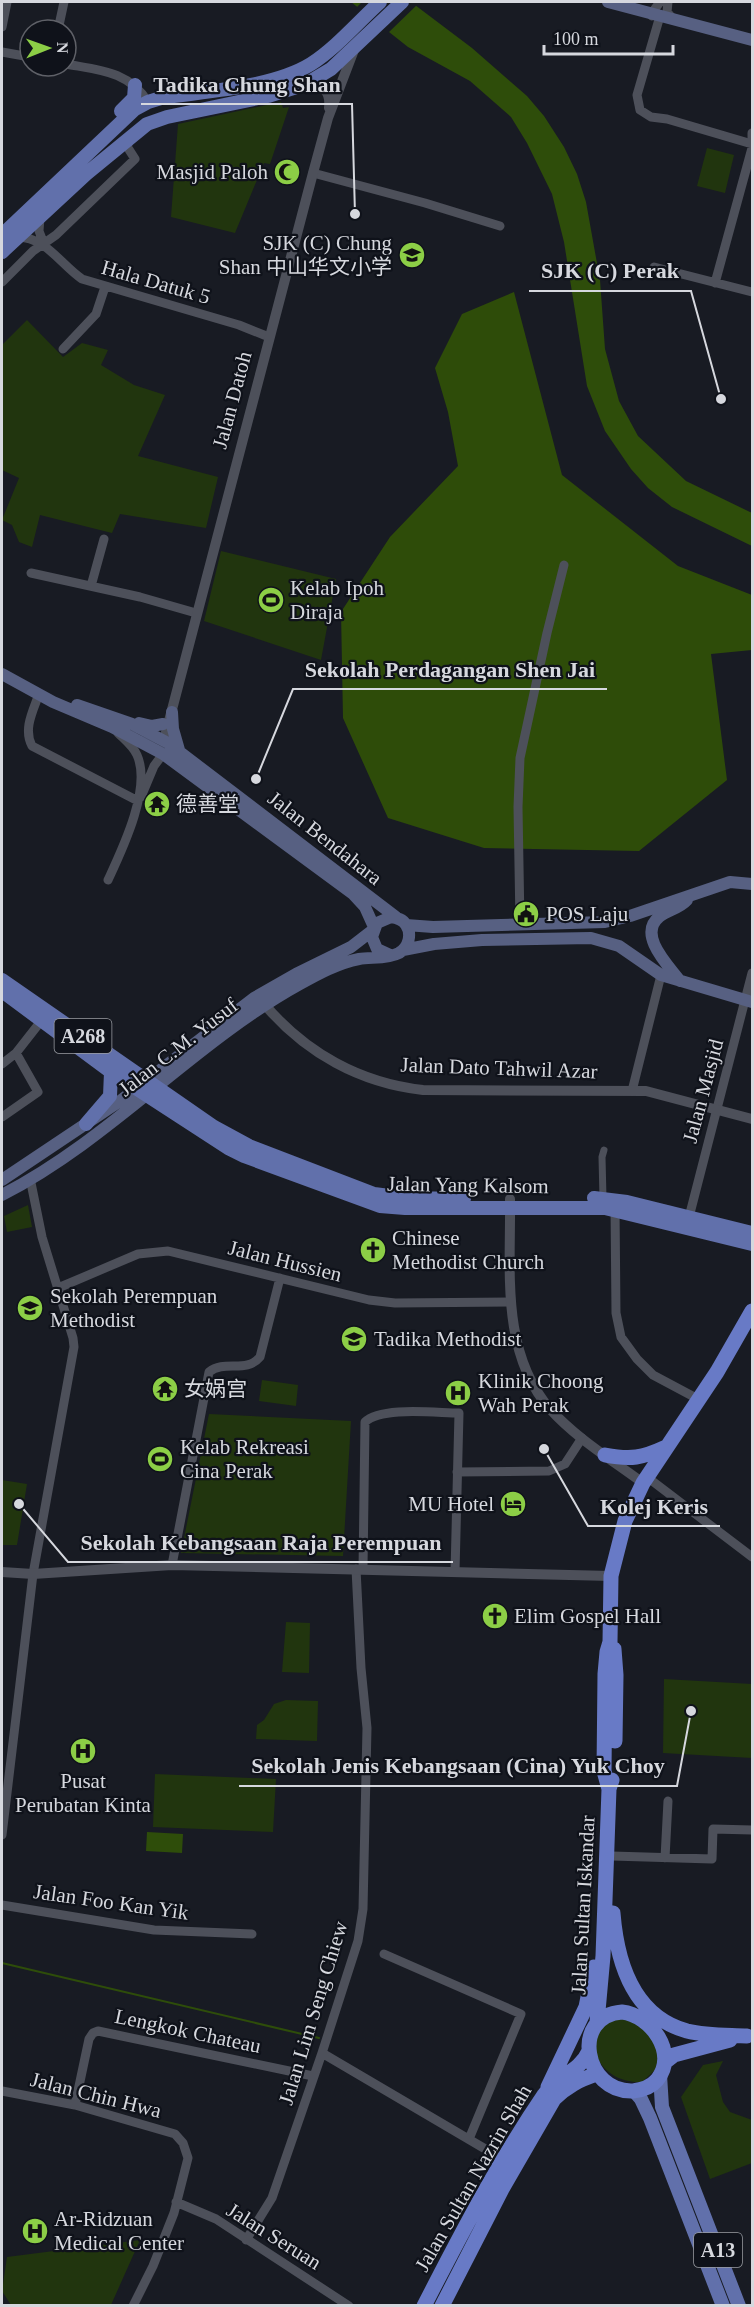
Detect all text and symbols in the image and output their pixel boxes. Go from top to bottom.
north arrow [18,18,78,78]
scale bar [544,18,673,56]
text: 100 m [553,29,599,49]
text: N [54,42,71,54]
callout: Tadika Chung Shan [141,64,352,104]
text: Tadika Chung Shan [153,72,341,97]
mosque icon: Masjid Paloh [272,157,302,187]
place label: Masjid Paloh [157,160,268,184]
place label: SJK (C) Chung Shan 中山华文小学 [219,231,392,279]
school or university icon: SJK (C) Chung Shan 中山华文小学 [397,240,427,270]
callout: SJK (C) Perak [529,251,691,291]
street label: Hala Datuk 5 [99,255,213,309]
text: SJK (C) Perak [541,258,680,283]
street label: Jalan Datoh [208,348,257,451]
place label: Kelab Ipoh Diraja [290,576,384,624]
sports icon: Kelab Ipoh Diraja [256,585,286,615]
callout: Sekolah Perdagangan Shen Jai [293,649,607,689]
text: Sekolah Perdagangan Shen Jai [305,657,595,682]
street label: Jalan Bendahara [263,786,387,890]
temple icon: 德善堂 [142,789,172,819]
place label: 德善堂 [176,792,239,816]
public building icon: POS Laju [511,899,541,929]
place label: POS Laju [546,902,629,926]
street label: Jalan C.M. Yusuf [113,993,243,1101]
road number: A268 [54,1019,112,1053]
street label: Jalan Masjid [678,1036,729,1146]
street label: Jalan Dato Tahwil Azar [400,1053,598,1083]
street label: Jalan Yang Kalsom [387,1172,549,1198]
place label: Chinese Methodist Church [392,1226,545,1274]
street label: Jalan Hussien [226,1235,345,1287]
church icon: Chinese Methodist Church [358,1235,388,1265]
place label: Sekolah Perempuan Methodist [50,1284,218,1332]
school or university icon: Sekolah Perempuan Methodist [15,1293,45,1323]
school or university icon: Tadika Methodist [339,1324,369,1354]
place label: Tadika Methodist [374,1327,521,1351]
place label: Klinik Choong Wah Perak [478,1369,604,1417]
temple icon: 女娲宫 [150,1374,180,1404]
place label: 女娲宫 [184,1377,247,1401]
hospital icon: Klinik Choong Wah Perak [443,1378,473,1408]
place label: Kelab Rekreasi Cina Perak [180,1435,309,1483]
sports icon: Kelab Rekreasi Cina Perak [145,1444,175,1474]
callout: Kolej Keris [588,1486,720,1526]
hotel icon: MU Hotel [498,1489,528,1519]
place label: MU Hotel [408,1492,494,1516]
text: Kolej Keris [600,1494,708,1519]
callout: Sekolah Kebangsaan Raja Perempuan [68,1522,453,1562]
text: Sekolah Kebangsaan Raja Perempuan [81,1530,441,1555]
church icon: Elim Gospel Hall [480,1601,510,1631]
place label: Elim Gospel Hall [514,1604,661,1628]
hospital icon: Pusat Perubatan Kinta [68,1736,98,1766]
callout: Sekolah Jenis Kebangsaan (Cina) Yuk Choy [239,1746,677,1786]
text: Sekolah Jenis Kebangsaan (Cina) Yuk Choy [251,1753,665,1778]
place label: Pusat Perubatan Kinta [15,1769,152,1817]
street label: Jalan Sultan Iskandar [566,1815,600,1995]
street label: Jalan Foo Kan Yik [32,1879,190,1925]
street label: Jalan Lim Seng Chiew [274,1918,353,2108]
street label: Lengkok Chateau [113,2004,264,2058]
street label: Jalan Chin Hwa [28,2067,165,2123]
street label: Jalan Sultan Nazrin Shah [410,2080,537,2276]
street label: Jalan Seruan [222,2198,326,2275]
place label: Ar-Ridzuan Medical Center [54,2207,184,2255]
hospital icon: Ar-Ridzuan Medical Center [20,2216,50,2246]
road number: A13 [694,2233,742,2267]

